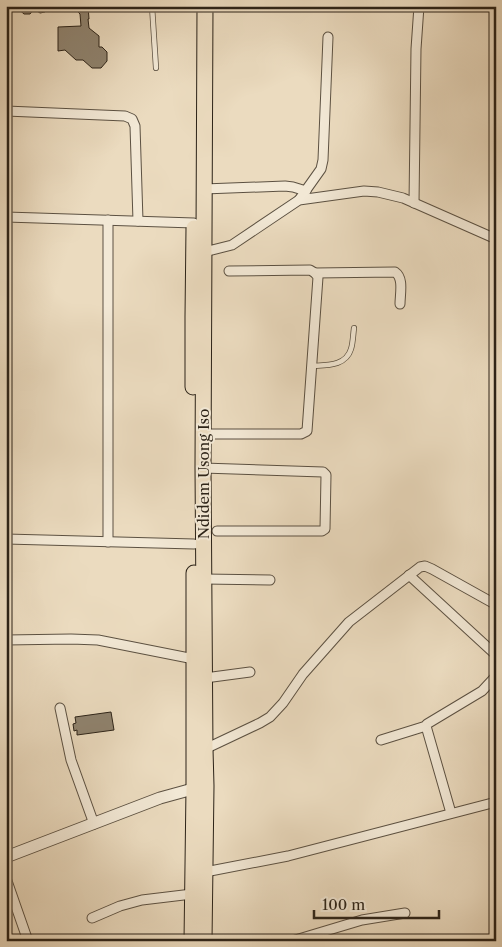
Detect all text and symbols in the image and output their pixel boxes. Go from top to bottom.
street label: Ndidem Usong Iso [194,409,213,539]
scale bar [314,887,440,919]
text: 100 m [322,895,365,914]

